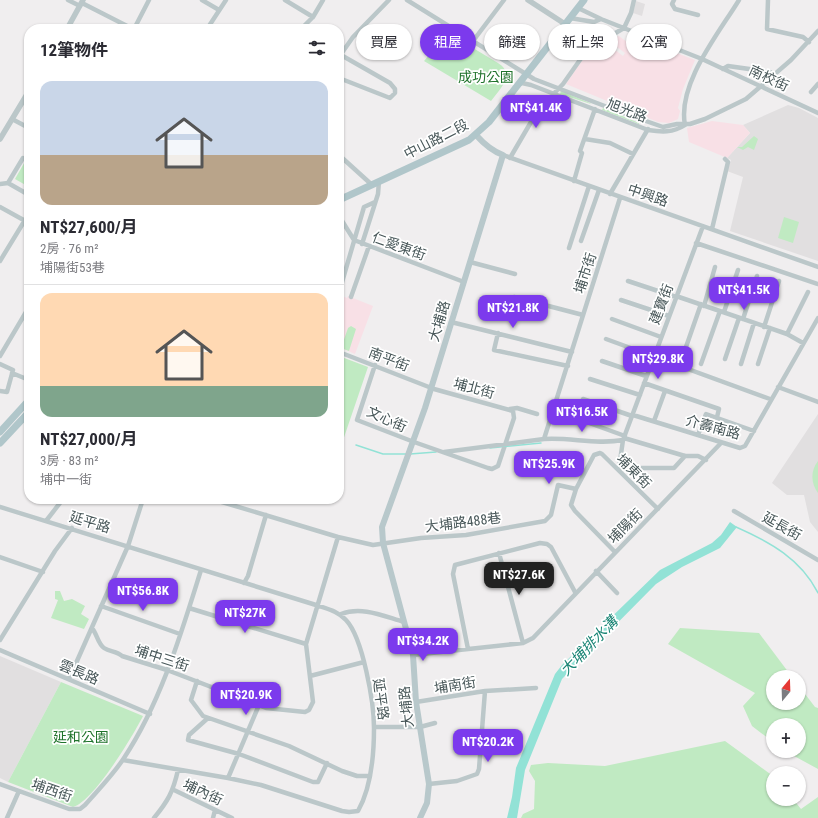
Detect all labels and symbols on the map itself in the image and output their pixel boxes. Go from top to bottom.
street label: 南校街 [747,62,791,94]
park label: 成功公園 [458,69,514,85]
pin: NT$41.4K [495,95,577,129]
street label: 旭光路 [605,95,649,125]
street label: 中山路二段 [401,116,471,162]
street label: 中興路 [626,181,670,209]
street label: 仁愛東街 [370,229,428,263]
street label: 埔市街 [571,251,599,295]
pin: NT$41.5K [703,277,785,311]
street label: 建寶街 [646,282,676,326]
pin: NT$21.8K [472,295,554,329]
street label: 大埔路 [425,299,453,343]
street label: 南平街 [367,344,411,374]
pin: NT$29.8K [617,346,699,380]
street label: 埔北街 [452,375,496,401]
pin: NT$16.5K [541,399,623,433]
street label: 文心街 [365,403,409,435]
street label: 介壽南路 [684,412,742,442]
street label: 埔東街 [613,450,655,492]
pin: NT$25.9K [508,451,590,485]
street label: 埔陽街 [604,505,646,547]
street label: 延平路 [68,508,112,536]
street label: 大埔路488巷 [424,509,502,535]
street label: 延長街 [760,509,804,543]
pin: NT$27.6K [478,562,560,596]
pin: NT$56.8K [102,578,184,612]
pin: NT$27K [212,600,278,634]
water label: 大埔排水溝 [556,611,623,679]
pin: NT$34.2K [382,628,464,662]
street label: 埔中三街 [133,642,191,674]
street label: 雲長路 [57,656,101,688]
north arrow [766,670,806,710]
street label: 埔南街 [433,674,477,696]
street label: 延平路 [370,677,392,721]
pin: NT$20.9K [205,682,287,716]
street label: 大埔路 [396,685,416,729]
park label: 延和公園 [53,729,109,745]
pin: NT$20.2K [447,729,529,763]
street label: 埔西街 [30,776,74,804]
street label: 埔內街 [181,776,225,808]

